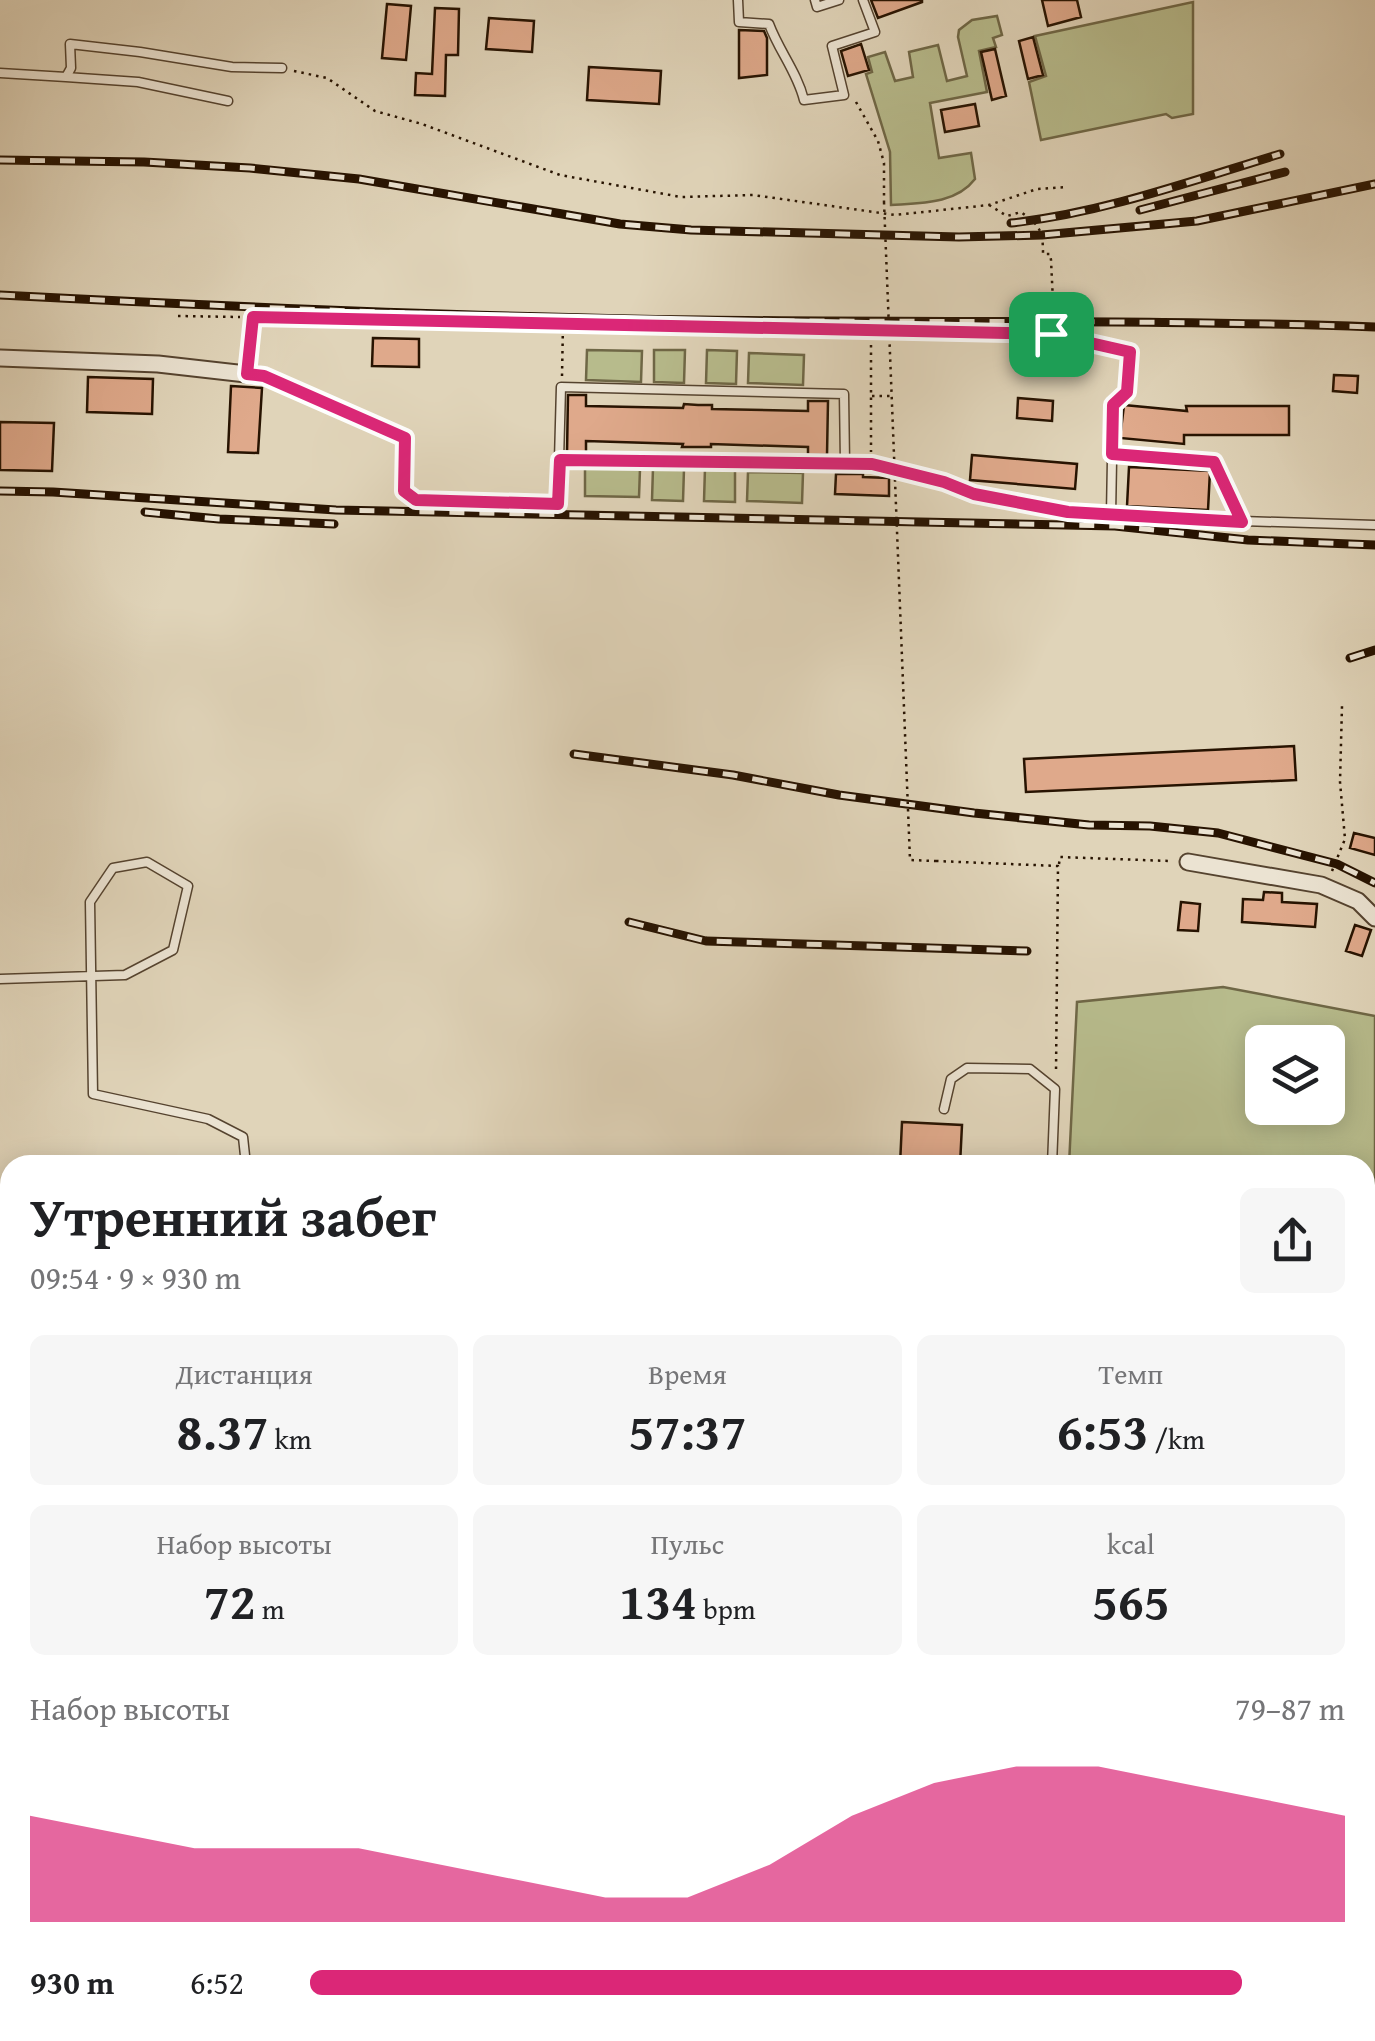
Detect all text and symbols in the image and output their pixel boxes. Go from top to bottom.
pin [1009,292,1094,377]
icon: arrive [1024,307,1079,362]
map controls [1245,1025,1345,1125]
button: layers [1245,1025,1345,1125]
text: Утренний забег [30,1176,436,1256]
button: share [1240,1188,1345,1293]
text: 09:54 · 9 × 930 m [30,1254,241,1301]
text: Дистанция [176,1353,313,1394]
text: Время [648,1353,727,1394]
text: Темп [1099,1353,1163,1394]
text: 8.37 [177,1394,268,1467]
text: 57:37 [629,1394,746,1467]
text: 6:53 [1057,1394,1149,1467]
text: km [268,1418,312,1459]
text: /km [1149,1418,1205,1459]
text: Набор высоты [157,1523,332,1564]
text: Пульс [651,1523,724,1564]
text: kcal [1107,1523,1155,1564]
text: 72 [204,1564,256,1637]
text: 134 [619,1564,697,1637]
text: 565 [1092,1564,1170,1637]
text: m [256,1588,285,1629]
text: bpm [697,1588,756,1629]
text: Набор высоты [30,1685,230,1732]
text: 79–87 m [1235,1685,1345,1732]
text: 930 m [30,1959,114,2006]
text: 6:52 [190,1959,244,2006]

